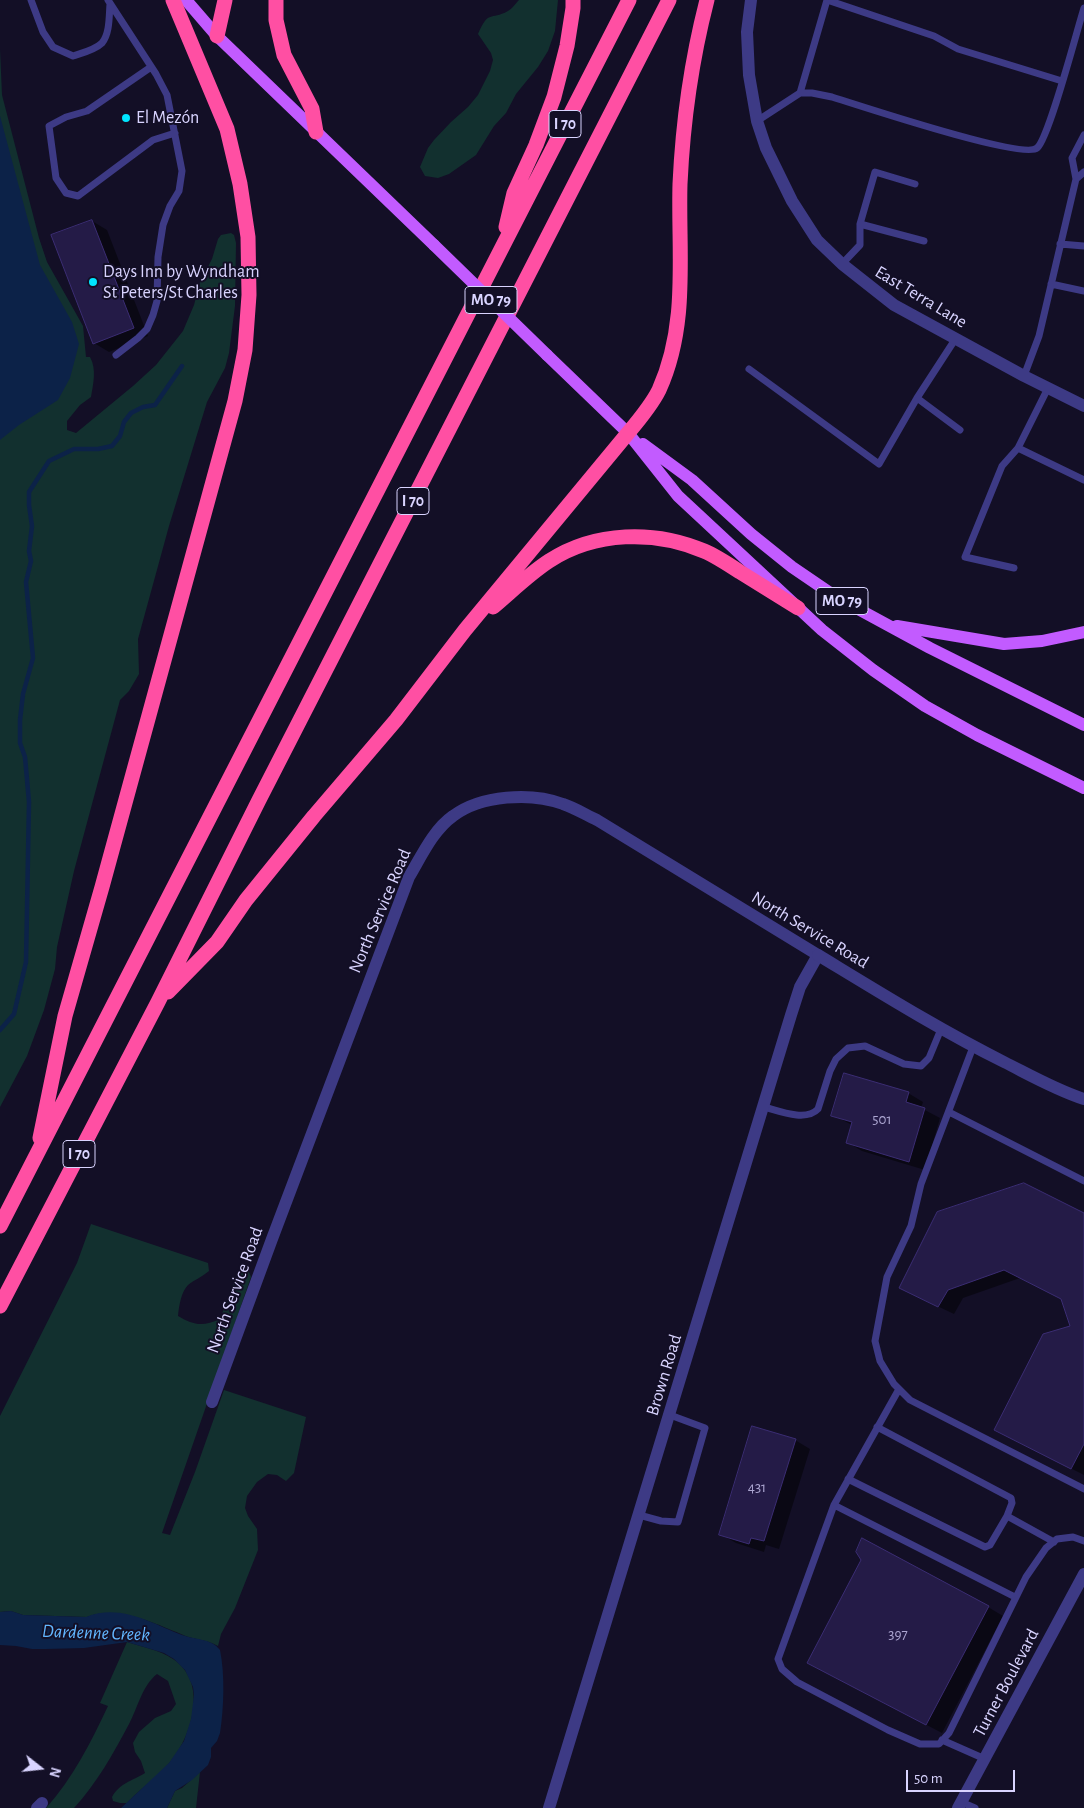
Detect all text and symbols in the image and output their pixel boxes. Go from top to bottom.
place label: El Mezón [136,107,199,129]
road number: I 70 [549,110,581,138]
marker: El Mezón [120,112,132,124]
place label: Days Inn by Wyndham St Peters/St Charles [103,261,260,304]
street label: East Terra Lane [871,261,971,333]
marker: Days Inn by Wyndham St Peters/St Charles [87,276,99,288]
road number: MO 79 [465,286,517,314]
road number: I 70 [397,488,429,514]
road number: MO 79 [816,588,868,614]
street label: North Service Road [344,846,416,976]
street label: North Service Road [747,887,873,973]
house number: 501 [872,1110,892,1128]
road number: I 70 [63,1140,95,1168]
street label: North Service Road [202,1224,268,1356]
street label: Brown Road [641,1332,687,1418]
house number: 431 [748,1478,766,1496]
water label: Dardenne Creek [42,1620,150,1646]
house number: 397 [888,1625,908,1643]
street label: Turner Boulevard [968,1625,1044,1741]
north arrow [15,1743,65,1793]
scale bar [909,1760,1018,1792]
text: N [46,1766,62,1779]
text: 50 m [914,1771,943,1786]

